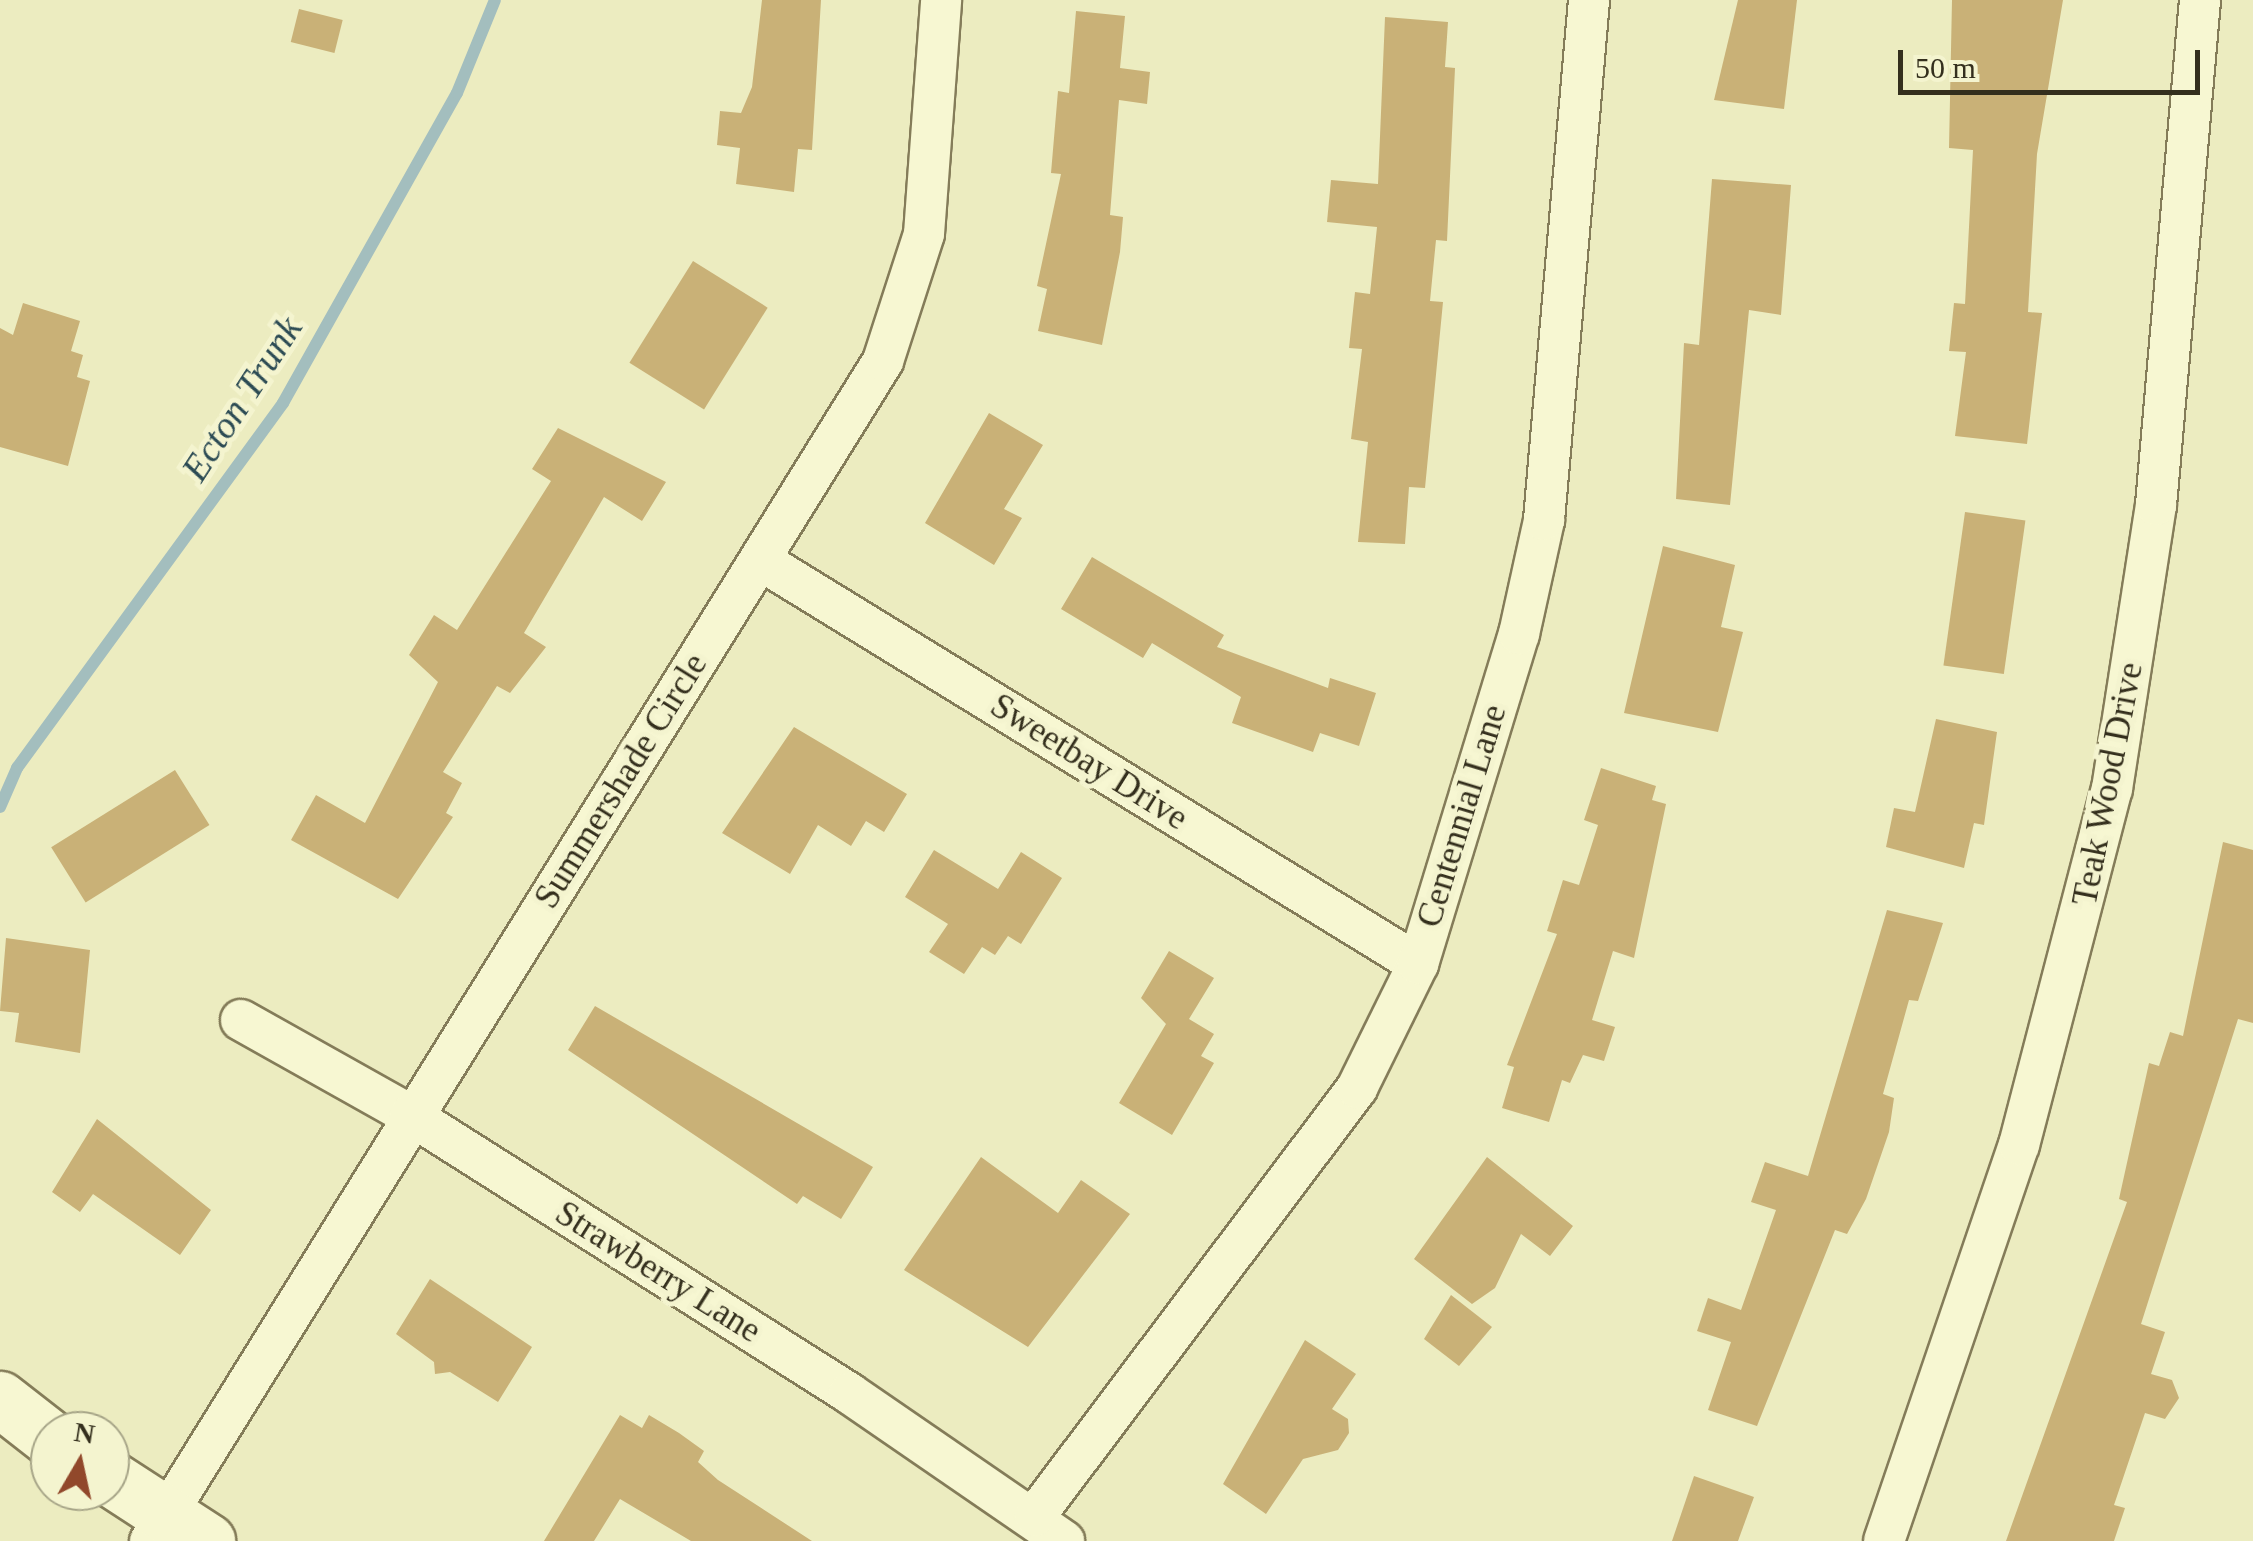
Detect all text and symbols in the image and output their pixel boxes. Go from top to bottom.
scale bar [1903,30,2206,92]
text: 50 m [1915,51,1976,84]
water label: Ecton Trunk [172,308,312,490]
street label: Summershade Circle [526,646,716,916]
street label: Teak Wood Drive [2064,659,2152,909]
street label: Sweetbay Drive [983,685,1195,839]
street label: Centennial Lane [1408,700,1516,932]
street label: Strawberry Lane [548,1192,768,1352]
north arrow [30,1411,130,1511]
text: N [72,1416,97,1450]

